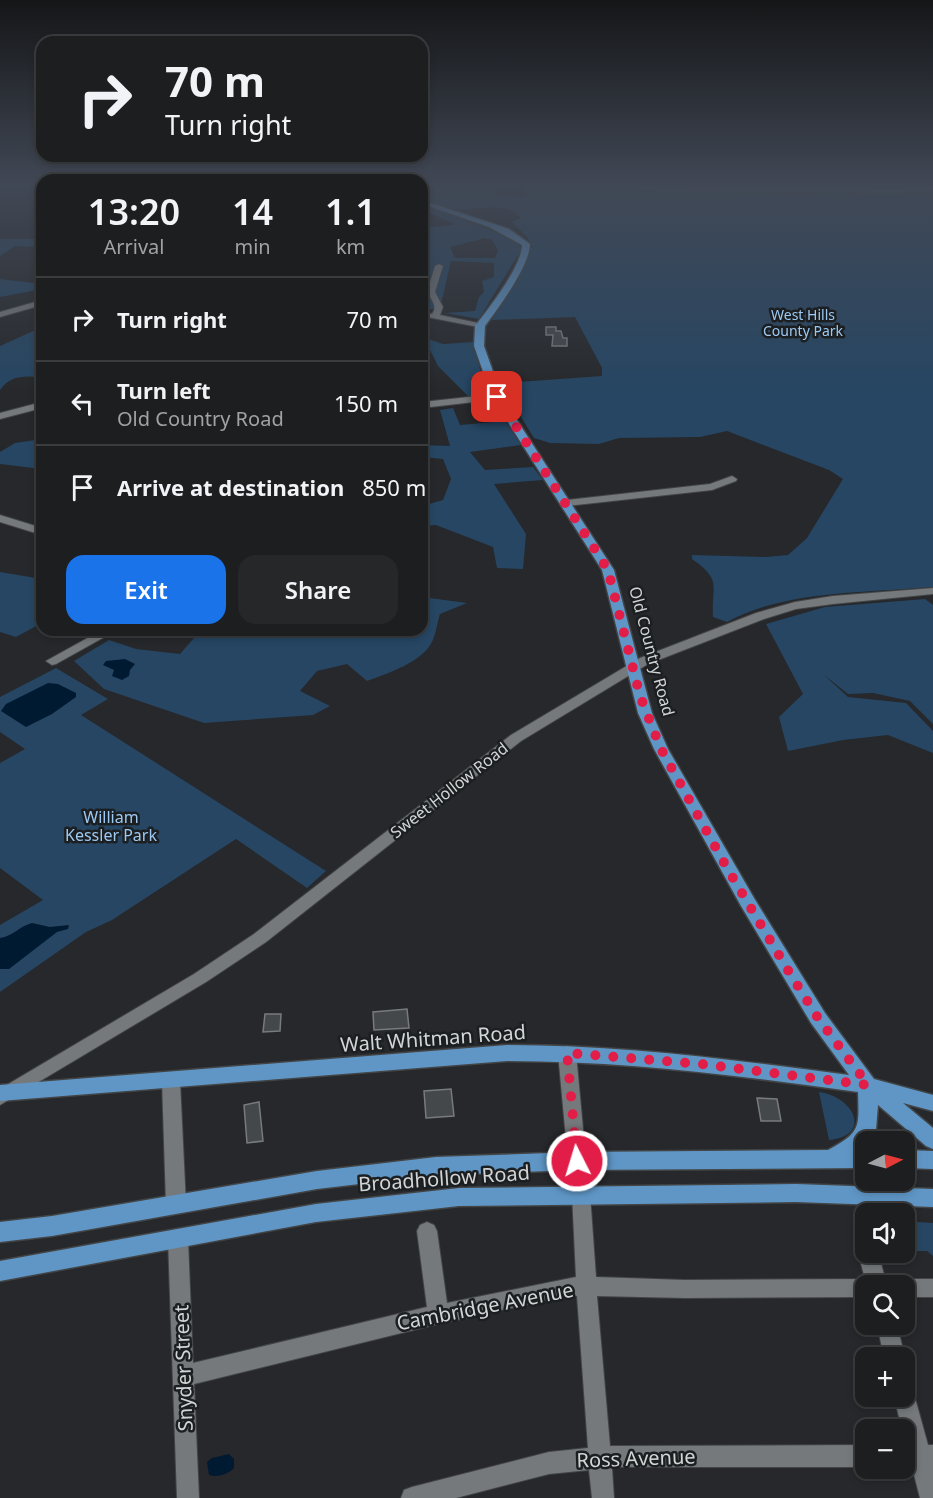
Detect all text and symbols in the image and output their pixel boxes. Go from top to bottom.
text: 70 m [165,52,265,109]
icon: right [66,60,144,138]
text: Turn right [165,106,291,143]
text: 13:20 [88,187,180,236]
text: 14 [232,187,273,236]
text: 1.1 [325,187,376,236]
text: Arrival [104,233,165,260]
text: min [234,233,271,260]
text: km [336,233,365,260]
icon: right [66,303,99,336]
text: Turn right [117,304,227,334]
text: 70 m [347,304,398,334]
park label: West Hills County Park [763,305,844,340]
pin [471,371,522,422]
text: Turn left [117,375,211,405]
icon: arrive [480,380,513,413]
icon: left [66,387,99,420]
text: 150 m [334,388,398,418]
text: Old Country Road [117,405,284,432]
icon: arrive [66,471,99,504]
text: Arrive at destination [117,472,344,502]
text: 850 m [362,472,426,502]
button: Exit [66,555,226,624]
button: Share [238,555,398,624]
street label: Old Country Road [624,584,680,718]
street label: Sweet Hollow Road [386,737,512,843]
park label: William Kessler Park [65,806,157,846]
street label: Walt Whitman Road [339,1018,527,1058]
position arrow [545,1129,609,1193]
north arrow [855,1131,915,1191]
map controls [855,1131,915,1479]
street label: Broadhollow Road [357,1159,531,1197]
button: sound [855,1203,915,1263]
button: search [855,1275,915,1335]
street label: Cambridge Avenue [394,1276,576,1336]
street label: Snyder Street [167,1304,199,1432]
button: + [855,1347,915,1407]
button: − [855,1419,915,1479]
street label: Ross Avenue [576,1442,696,1474]

